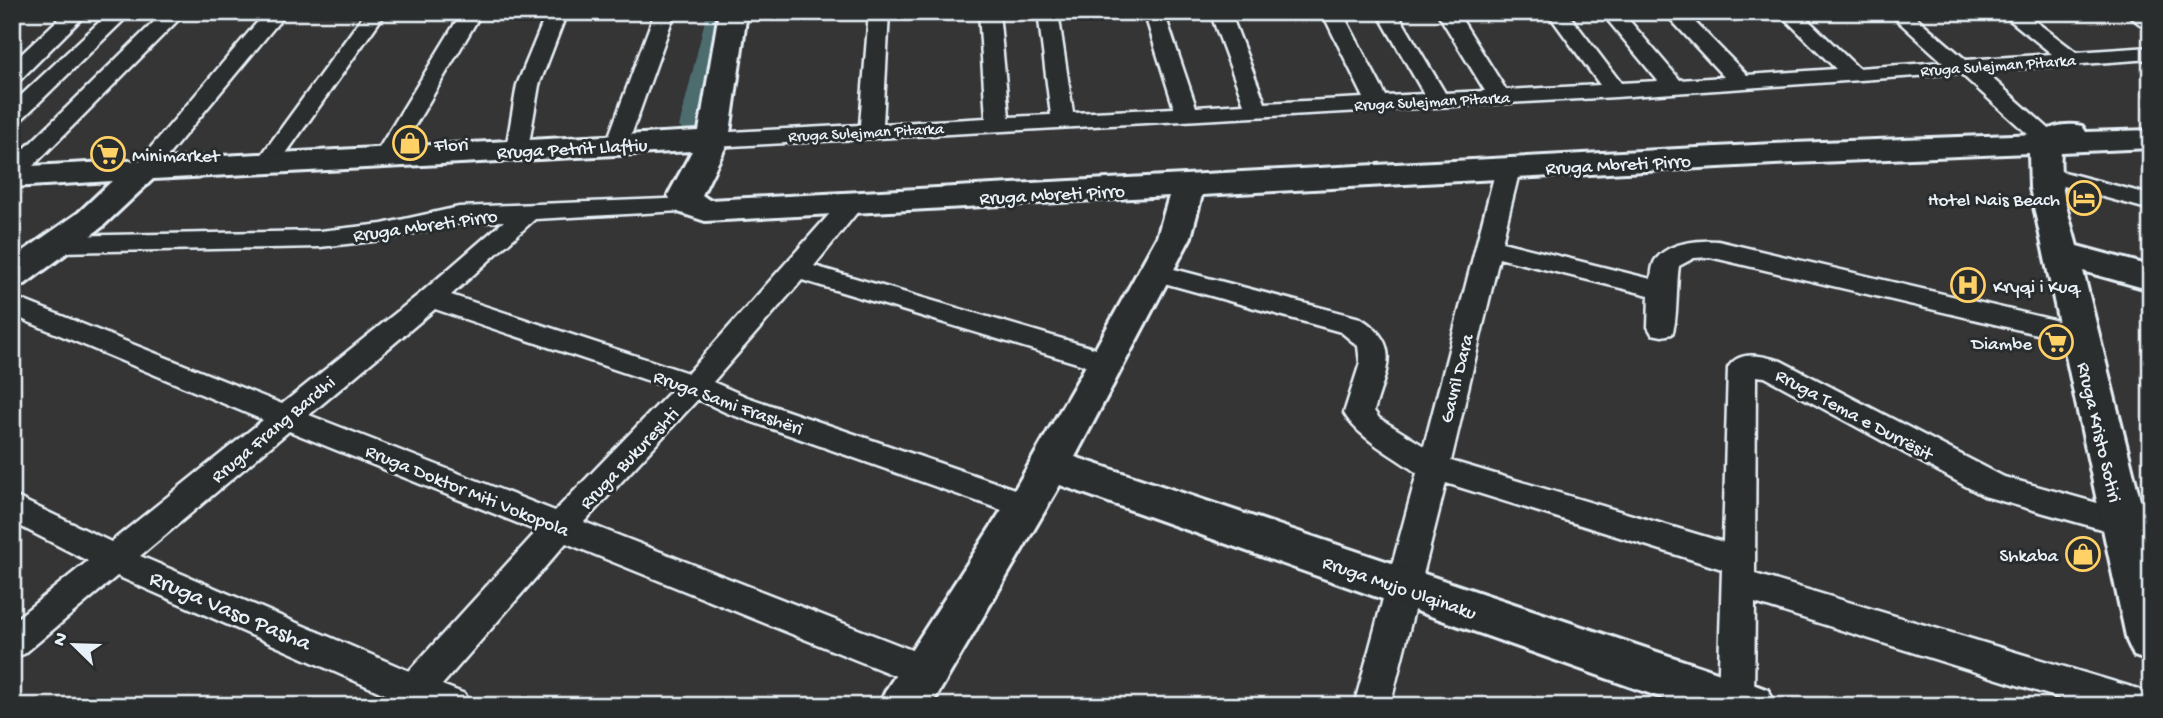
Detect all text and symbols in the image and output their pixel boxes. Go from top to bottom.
street label: Rruga Sulejman Pitarka [1920,53,2078,82]
street label: Rruga Sulejman Pitarka [1354,90,1512,117]
street label: Rruga Sulejman Pitarka [788,121,946,148]
shop icon: Flori [391,124,429,162]
supermarket icon: Minimarket [89,135,127,173]
place label: Flori [433,135,469,158]
street label: Rruga Petrit Llaftiu [496,135,648,166]
place label: Minimarket [132,146,221,169]
street label: Rruga Mbreti Pirro [1545,151,1692,182]
hotel icon: Hotel Nais Beach [2065,179,2103,217]
street label: Rruga Mbreti Pirro [979,181,1126,212]
place label: Hotel Nais Beach [1928,190,2060,213]
street label: Rruga Mbreti Pirro [352,206,499,249]
hospital icon: Kryqi i Kuq [1949,266,1987,304]
place label: Kryqi i Kuq [1993,277,2082,300]
supermarket icon: Diambe [2037,323,2075,361]
street label: Gavril Dara [1436,331,1481,426]
place label: Diambe [1970,334,2032,357]
street label: Rruga Kristo Sotiri [2070,360,2125,505]
street label: Rruga Tema e Durrësit [1771,365,1938,468]
street label: Rruga Sami Frashëri [650,367,806,442]
street label: Rruga Frang Bardhi [207,372,341,489]
street label: Rruga Bukureshti [576,404,685,515]
street label: Rruga Doktor Miti Vokopola [362,441,573,544]
shop icon: Shkaba [2064,535,2102,573]
place label: Shkaba [1999,546,2059,569]
street label: Rruga Mujo Ulqinaku [1319,552,1479,626]
street label: Rruga Vaso Pasha [145,566,316,659]
north arrow [38,610,108,680]
text: N [49,630,75,650]

